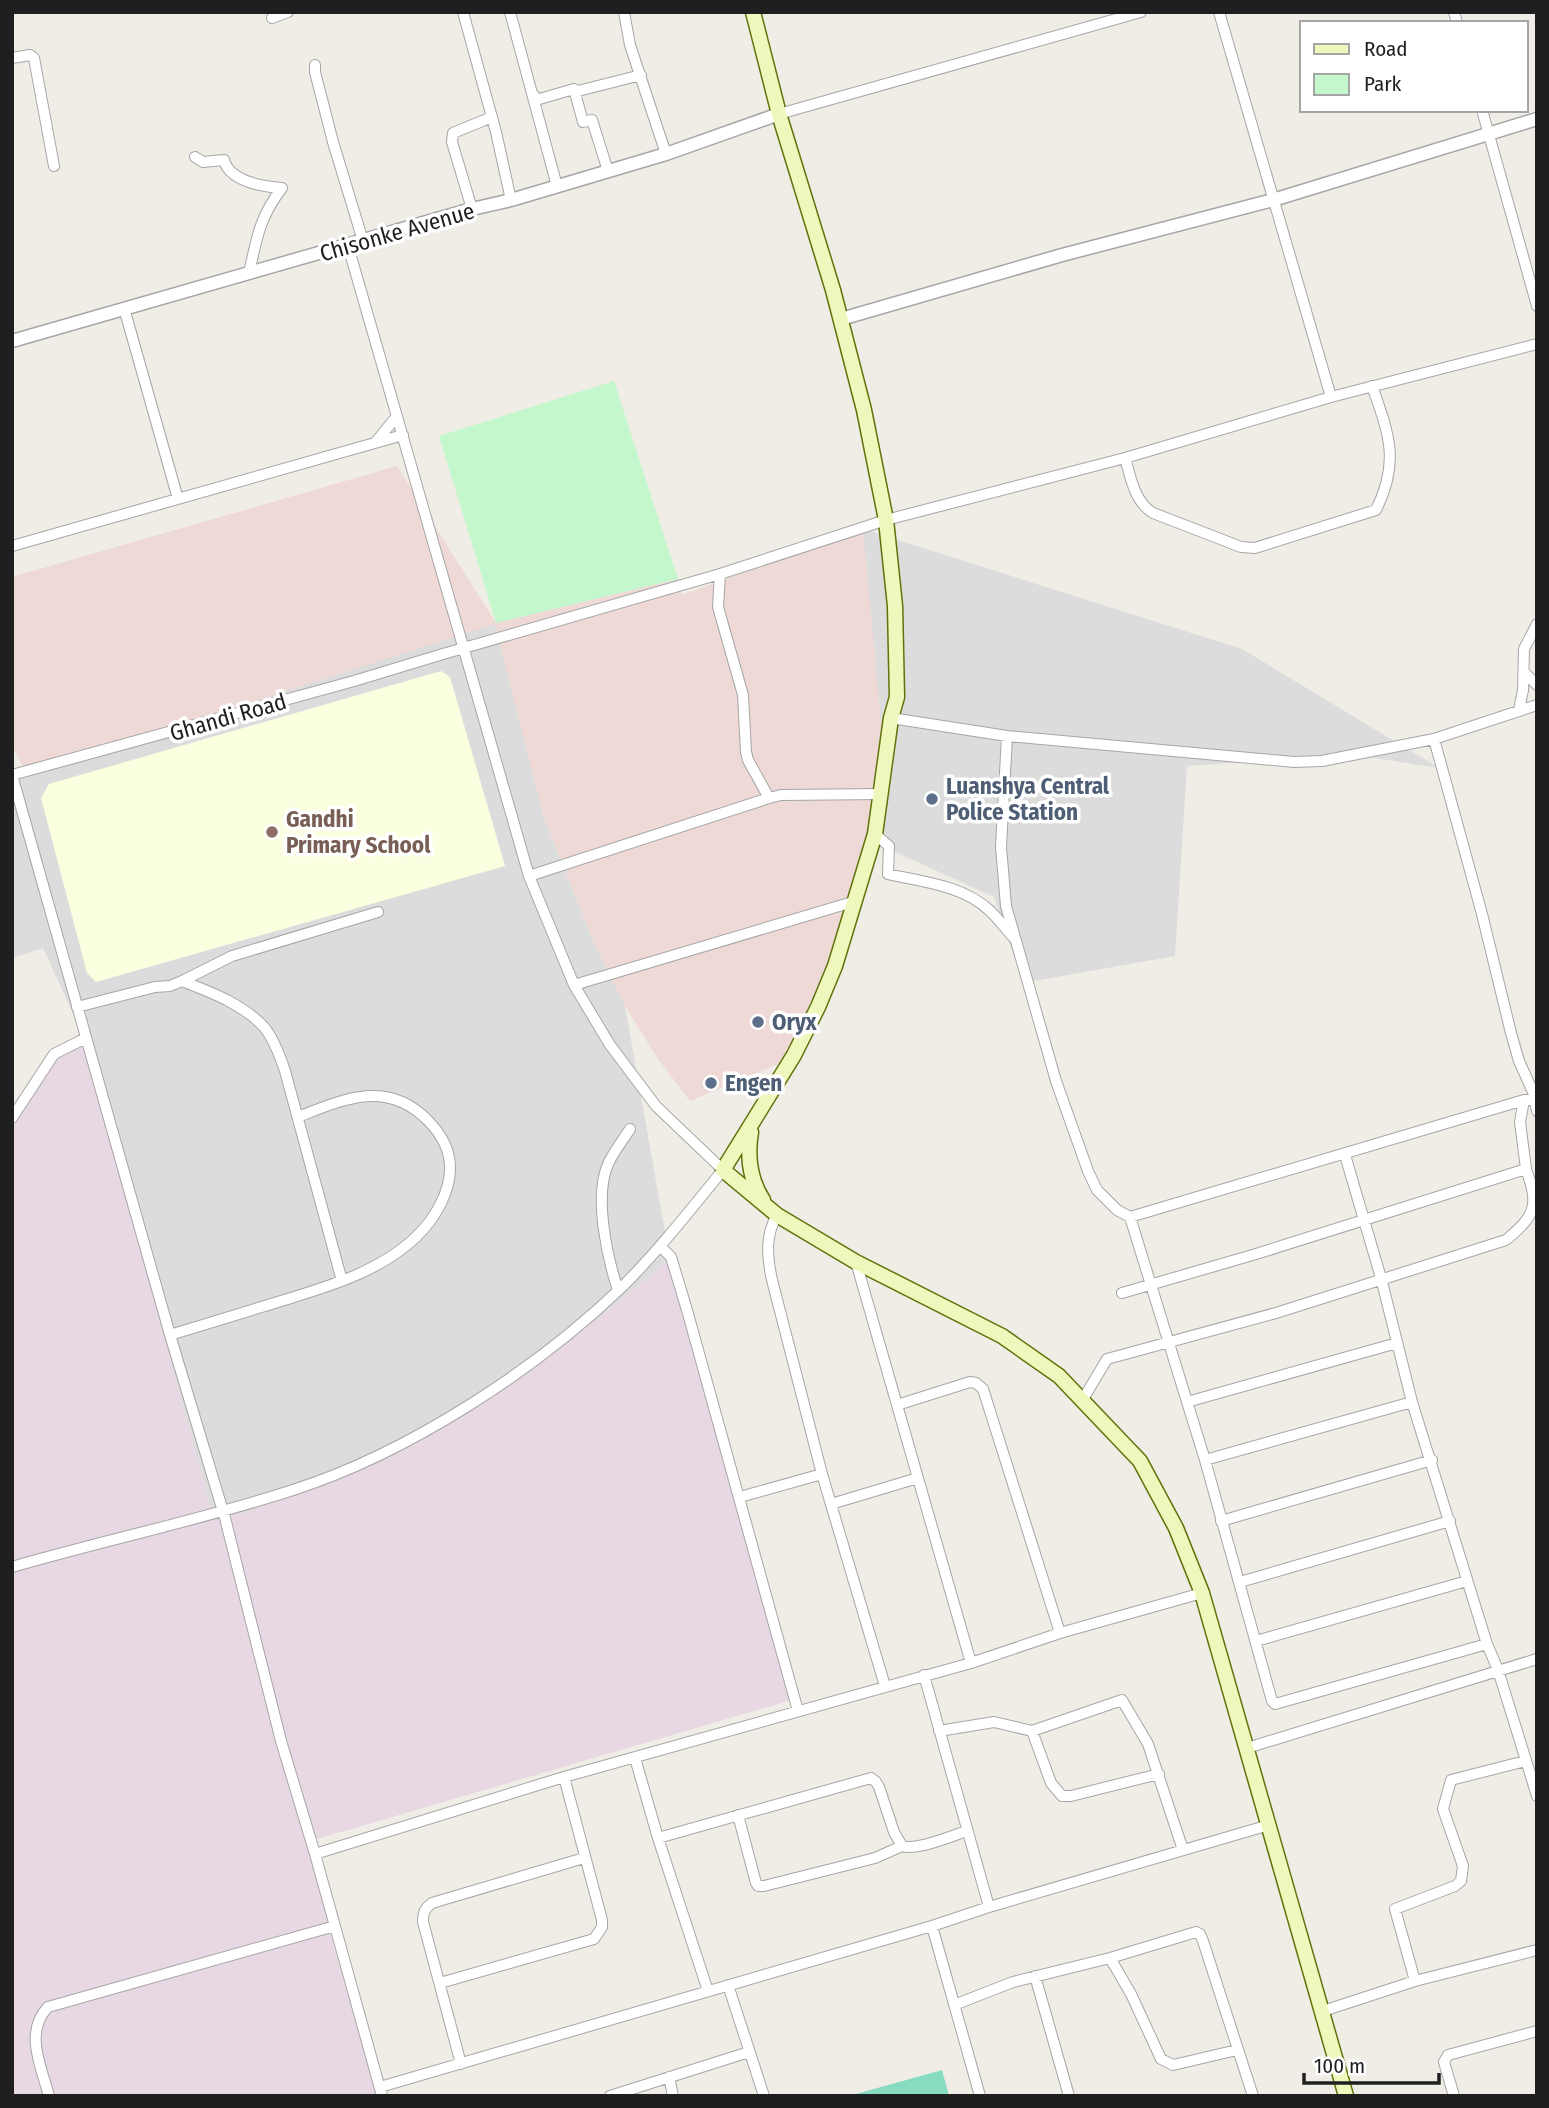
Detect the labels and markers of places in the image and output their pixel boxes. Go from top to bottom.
place label: Luanshya Central Police Station [946,772,1110,826]
marker: Luanshya Central Police Station [924,791,940,807]
place label: Gandhi Primary School [286,805,431,859]
marker: Gandhi Primary School [264,824,280,840]
place label: Oryx [772,1008,818,1036]
marker: Oryx [750,1014,766,1030]
place label: Engen [725,1069,782,1097]
marker: Engen [703,1075,719,1091]

